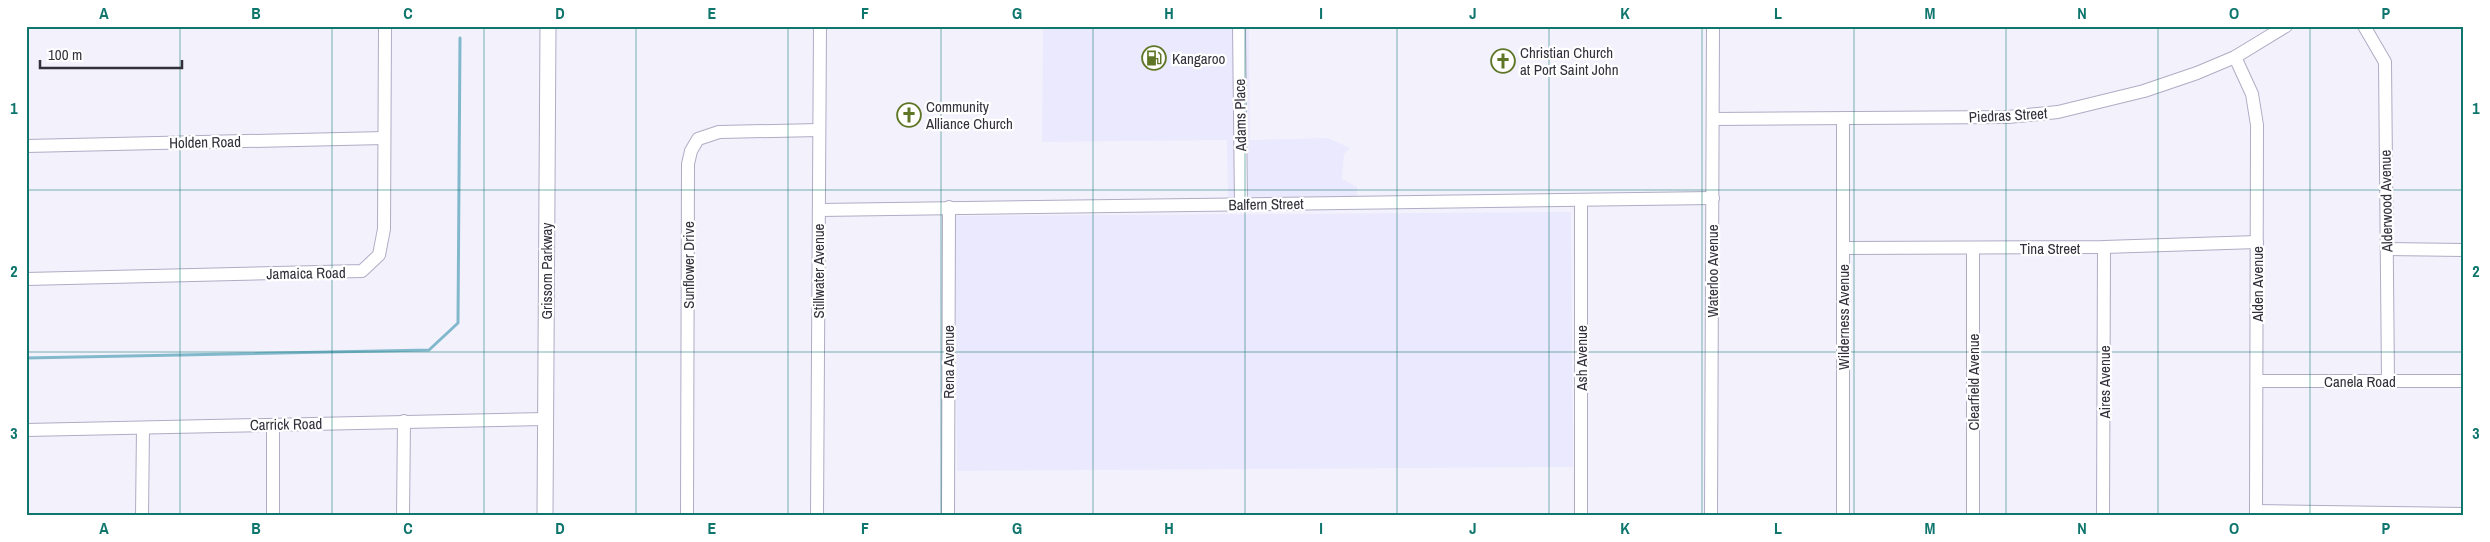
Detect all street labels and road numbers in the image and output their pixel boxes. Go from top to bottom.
street label: Adams Place [1229,78,1251,152]
street label: Piedras Street [1968,102,2048,128]
street label: Holden Road [169,131,241,153]
street label: Alderwood Avenue [2375,149,2397,253]
street label: Balfern Street [1228,193,1304,215]
street label: Sunflower Drive [678,221,699,309]
street label: Grissom Parkway [536,222,557,320]
street label: Stillwater Avenue [808,223,829,318]
street label: Waterloo Avenue [1702,224,1723,318]
street label: Tina Street [2020,238,2081,259]
street label: Alden Avenue [2247,246,2268,323]
street label: Jamaica Road [266,262,346,284]
street label: Wilderness Avenue [1833,264,1854,370]
street label: Rena Avenue [938,325,959,399]
street label: Ash Avenue [1571,325,1592,392]
street label: Clearfield Avenue [1963,333,1984,430]
street label: Aires Avenue [2094,345,2115,419]
street label: Canela Road [2324,371,2396,392]
street label: Carrick Road [250,413,322,435]

